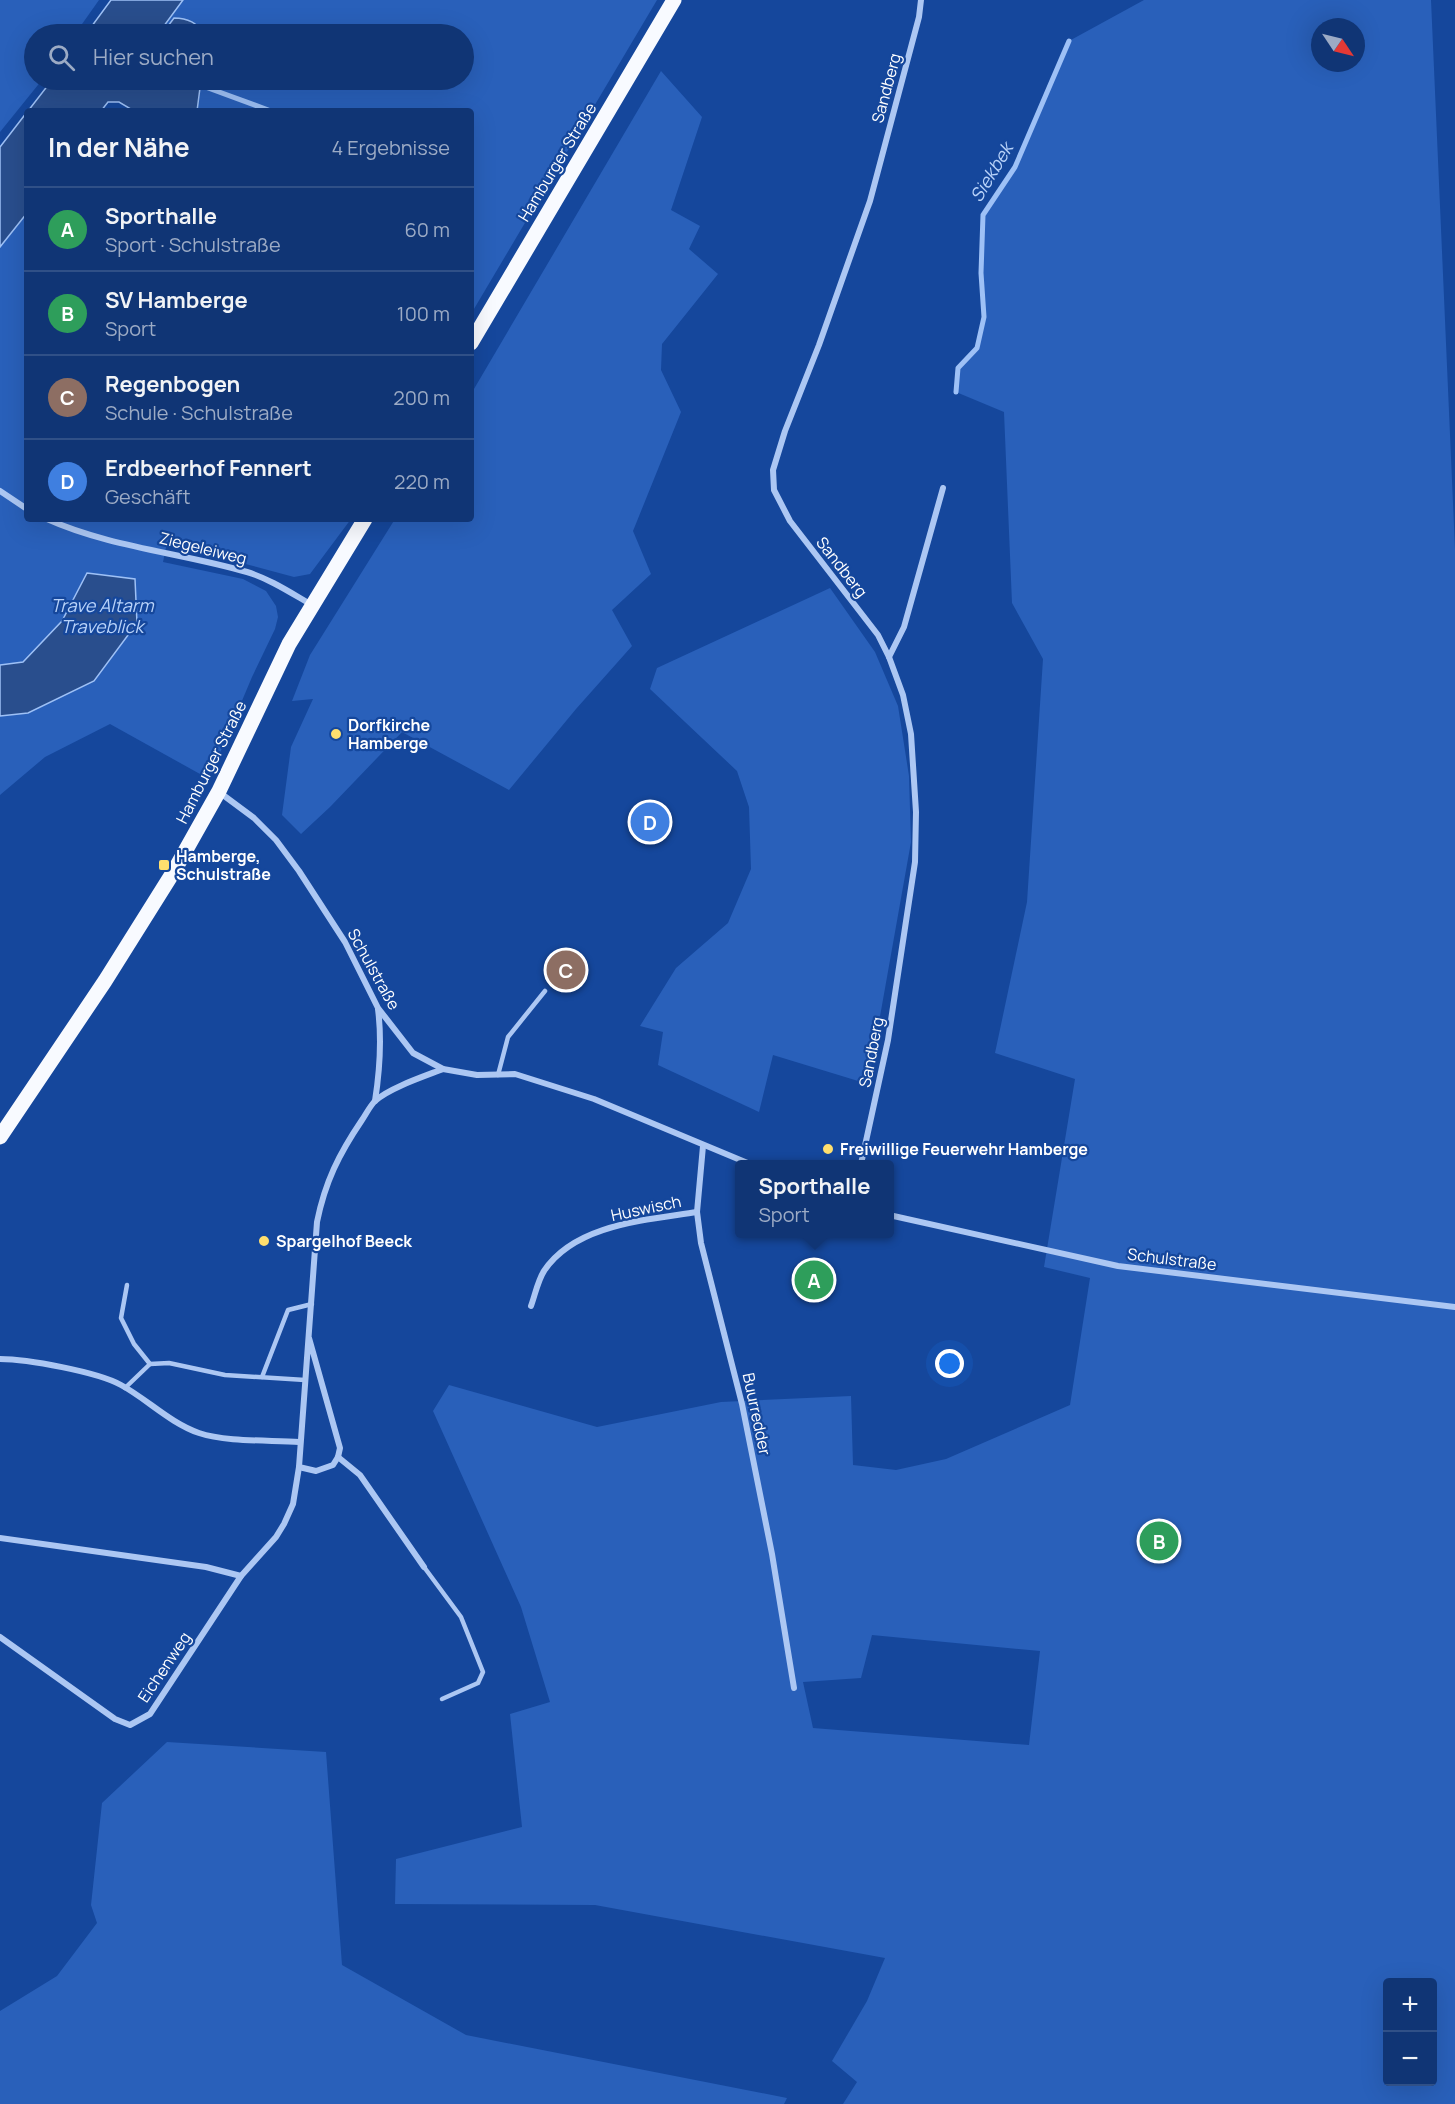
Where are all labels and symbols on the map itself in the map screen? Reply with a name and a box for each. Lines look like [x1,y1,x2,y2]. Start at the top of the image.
north arrow [1311,18,1365,72]
street label: Sandberg [866,51,906,125]
street label: Hamburger Straße [513,98,601,226]
water label: Siekbek [964,135,1020,206]
street label: Ziegeleiweg [157,527,249,569]
street label: Sandberg [811,532,873,602]
water label: Trave Altarm Traveblick [50,593,155,638]
street label: Hamburger Straße [171,697,251,827]
place label: Dorfkirche Hamberge [348,714,431,754]
marker: Dorfkirche Hamberge [329,727,343,741]
pin: D [630,800,670,844]
place label: Hamberge, Schulstraße [176,845,271,885]
marker: Hamberge, Schulstraße [157,858,171,872]
street label: Schulstraße [343,925,405,1013]
pin: C [546,948,586,992]
street label: Sandberg [853,1015,889,1089]
place label: Freiwillige Feuerwehr Hamberge [840,1138,1088,1160]
marker: Freiwillige Feuerwehr Hamberge [821,1142,835,1156]
street label: Huswisch [609,1190,683,1226]
place label: Spargelhof Beeck [276,1230,412,1252]
marker: Spargelhof Beeck [257,1234,271,1248]
street label: Schulstraße [1126,1243,1218,1275]
pin: A [794,1258,834,1302]
your location [935,1349,964,1378]
street label: Buurredder [738,1371,777,1457]
pin: B [1140,1518,1178,1564]
street label: Eichenweg [132,1627,196,1707]

